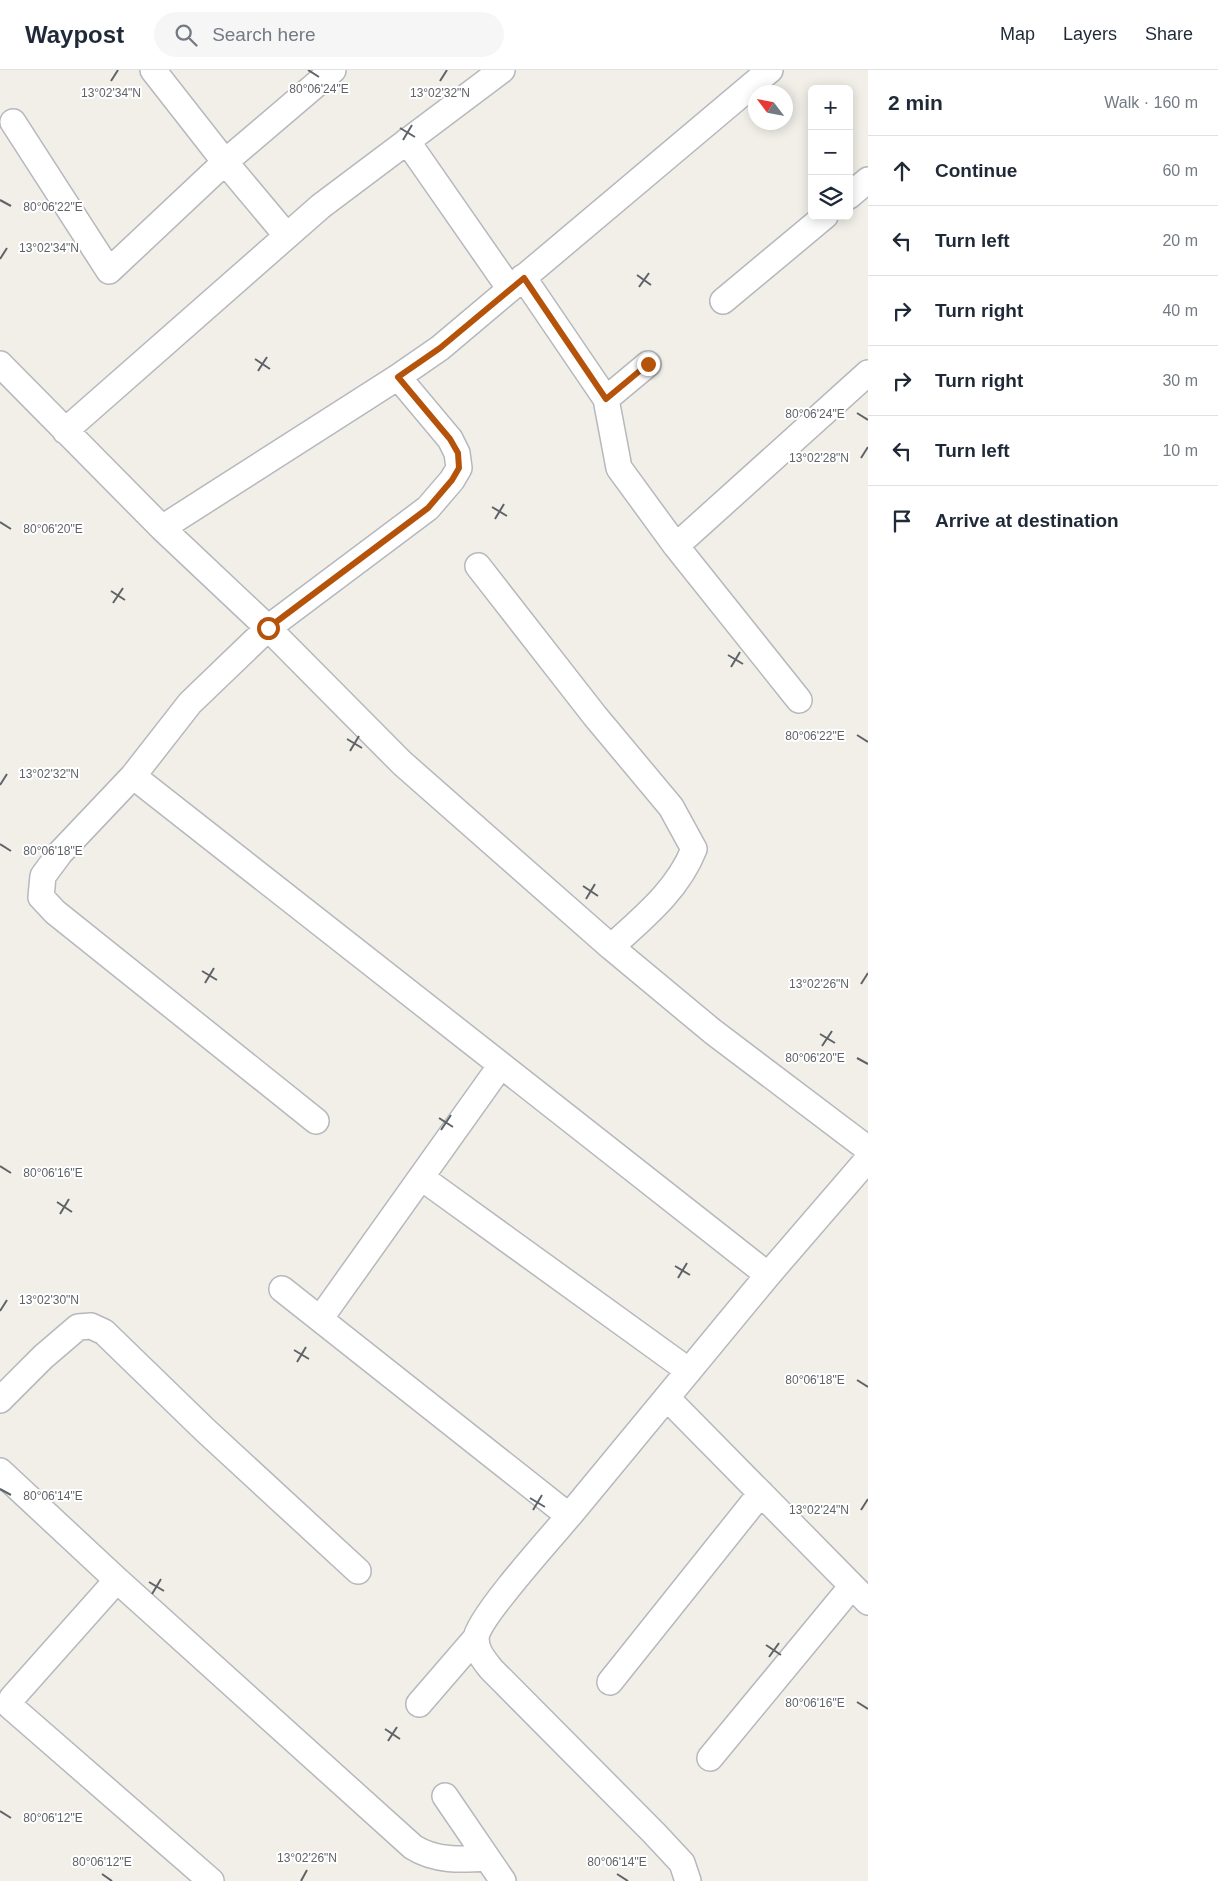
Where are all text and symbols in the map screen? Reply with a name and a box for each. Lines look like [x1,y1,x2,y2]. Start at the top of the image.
search box [154,12,504,57]
text: Waypost [25,21,124,48]
icon: search [172,21,200,49]
text: Search here [212,24,316,45]
text: Map [1000,24,1035,44]
text: Layers [1063,24,1117,44]
text: Share [1145,24,1193,44]
text: 80°06'24"E [289,82,349,96]
north arrow [748,85,793,130]
map controls [808,85,853,220]
button: + [808,85,853,130]
text: 13°02'34"N [81,86,141,100]
text: 13°02'32"N [410,86,470,100]
text: 2 min [888,91,943,114]
text: Walk · 160 m [1104,94,1198,111]
button: − [808,130,853,175]
icon: ahead [888,157,916,185]
text: Continue [935,160,1017,181]
text: 60 m [1162,162,1198,179]
button: layers [808,175,853,220]
text: 80°06'22"E [23,200,83,214]
icon: left [888,227,916,255]
text: Turn left [935,230,1010,251]
text: 20 m [1162,232,1198,249]
text: 13°02'34"N [19,241,79,255]
icon: right [888,297,916,325]
text: Turn right [935,300,1023,321]
text: 40 m [1162,302,1198,319]
route end [637,353,660,376]
icon: right [888,367,916,395]
text: Turn right [935,370,1023,391]
text: 30 m [1162,372,1198,389]
text: 80°06'24"E [785,407,845,421]
icon: left [888,437,916,465]
text: Turn left [935,440,1010,461]
text: 10 m [1162,442,1198,459]
text: 13°02'28"N [789,451,849,465]
icon: arrive [888,507,916,535]
text: Arrive at destination [935,510,1119,531]
text: 80°06'20"E [23,522,83,536]
route start [257,617,280,640]
text: 80°06'22"E [785,729,845,743]
text: 13°02'32"N [19,767,79,781]
text: 80°06'18"E [23,844,83,858]
text: 13°02'26"N [789,977,849,991]
text: 80°06'20"E [785,1051,845,1065]
text: 80°06'16"E [23,1166,83,1180]
text: 13°02'30"N [19,1293,79,1307]
text: 80°06'18"E [785,1373,845,1387]
text: 80°06'14"E [23,1489,83,1503]
text: 13°02'24"N [789,1503,849,1517]
text: 80°06'16"E [785,1696,845,1710]
text: 80°06'12"E [23,1811,83,1825]
text: 13°02'26"N [277,1851,337,1865]
text: 80°06'12"E [72,1855,132,1869]
text: 80°06'14"E [587,1855,647,1869]

